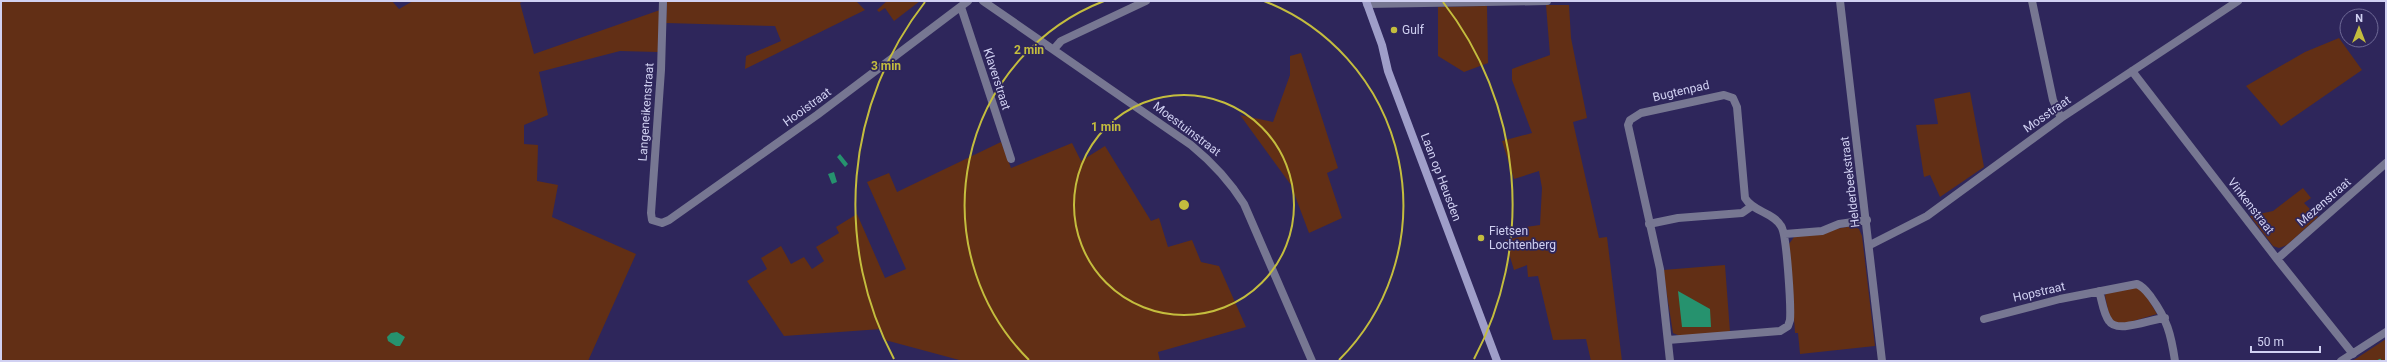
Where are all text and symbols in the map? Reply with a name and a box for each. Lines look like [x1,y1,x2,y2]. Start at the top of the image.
north arrow [2339,8,2379,48]
text: N [2355,12,2363,25]
place label: Gulf [1402,23,1425,37]
marker: Gulf [1389,25,1399,35]
text: 2 min [1014,43,1044,57]
street label: Klaverstraat [980,46,1014,112]
text: 3 min [871,59,901,73]
street label: Langeneikenstraat [636,62,656,162]
street label: Bugtenpad [1651,78,1711,104]
street label: Hooistraat [780,85,834,129]
street label: Mosstraat [2021,93,2073,135]
street label: Moestuinstraat [1150,99,1224,159]
text: 1 min [1091,120,1121,134]
street label: Laan op Heusden [1418,131,1464,223]
street label: Helderbeekstraat [1837,136,1863,228]
street label: Vinkenstraat [2225,175,2277,237]
street label: Mezenstraat [2294,175,2354,229]
centre of rings [1177,198,1191,212]
place label: Fietsen Lochtenberg [1489,224,1556,252]
marker: Fietsen Lochtenberg [1476,233,1486,243]
street label: Hopstraat [2012,279,2067,305]
scale bar [2251,328,2320,354]
text: 50 m [2257,335,2284,349]

